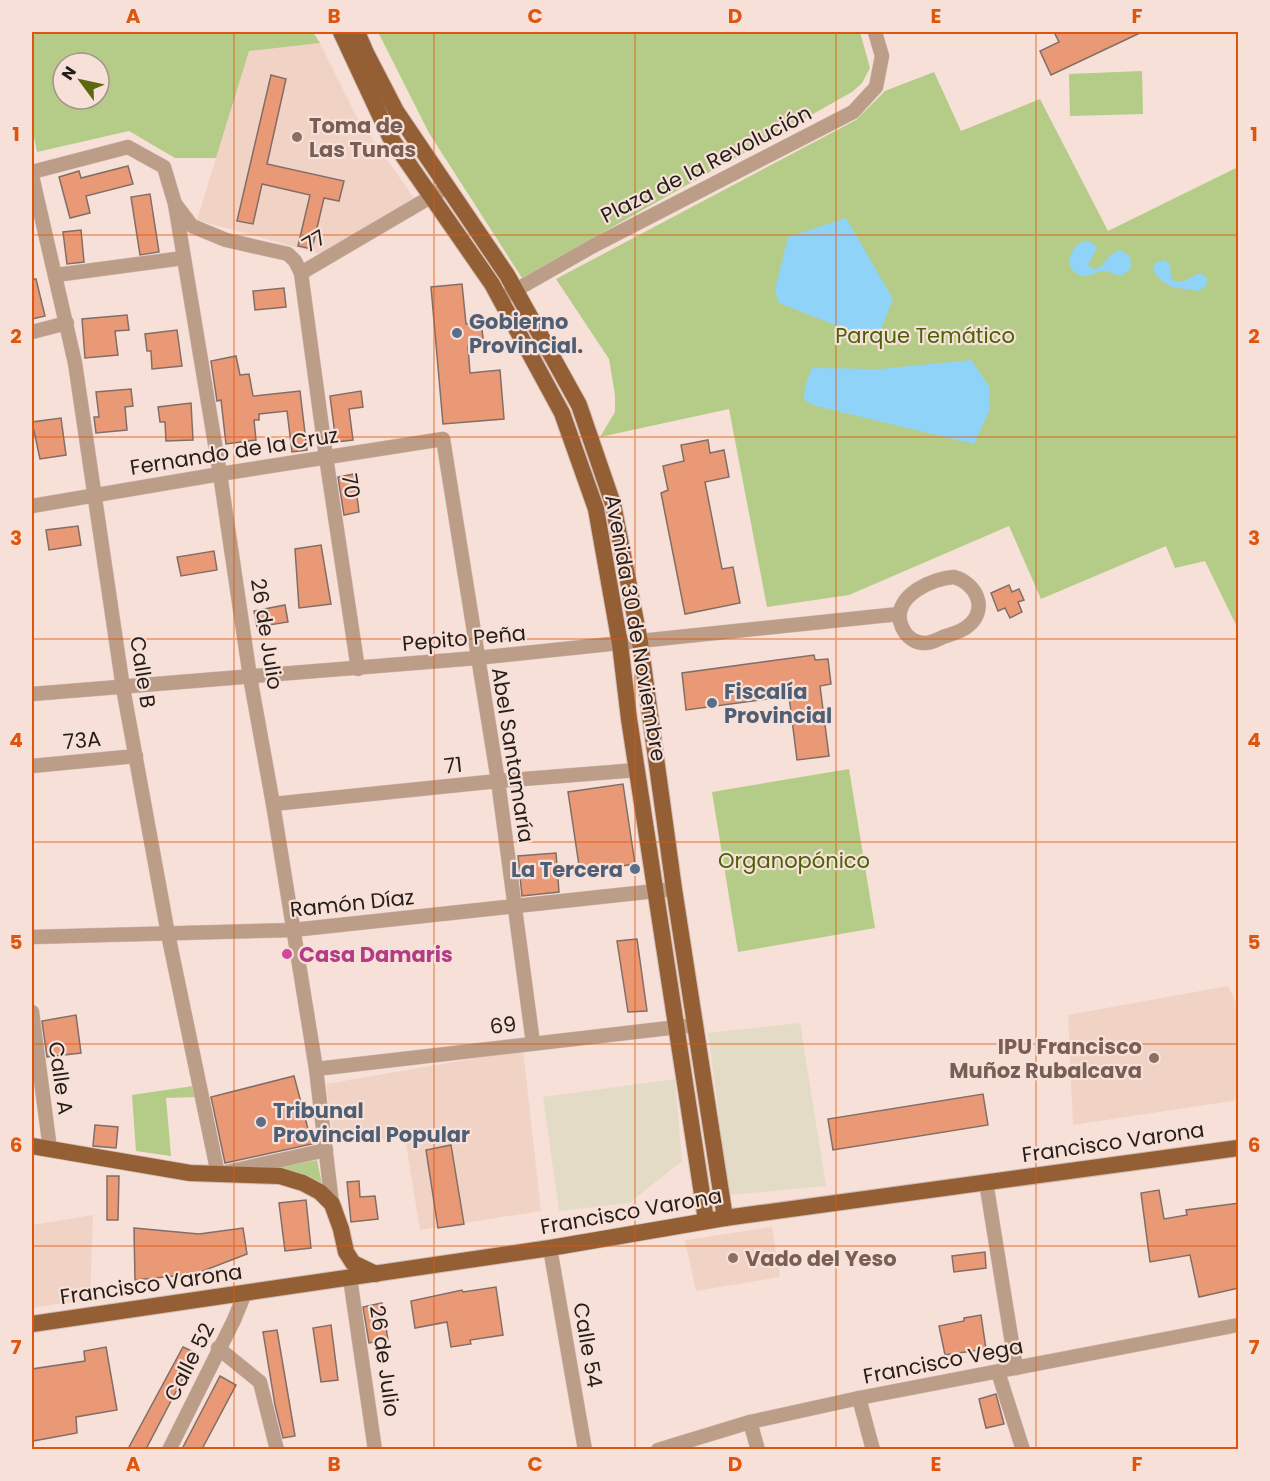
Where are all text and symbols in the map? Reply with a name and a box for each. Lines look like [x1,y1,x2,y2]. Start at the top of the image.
text: A [126,2,141,30]
text: B [327,2,341,30]
text: C [527,2,543,30]
text: D [728,2,742,30]
text: E [931,2,941,30]
text: F [1132,2,1143,30]
north arrow [51,51,111,111]
text: N [56,62,82,84]
street label: Plaza de la Revolución [596,98,816,230]
place label: Toma de Las Tunas [309,111,416,164]
text: 1 [12,120,20,148]
text: 1 [1250,120,1258,148]
marker: Toma de Las Tunas [290,130,304,144]
street label: 77 [297,223,331,259]
place label: Gobierno Provincial. [469,307,583,360]
park label: Parque Temático [835,321,1015,350]
text: 2 [10,322,22,350]
text: 2 [1248,322,1260,350]
marker: Gobierno Provincial. [450,326,464,340]
street label: Fernando de la Cruz [128,420,340,482]
street label: 70 [335,472,367,500]
street label: Avenida 30 de Noviembre [598,492,674,764]
text: 3 [10,524,22,552]
text: 3 [1248,524,1260,552]
street label: 26 de Julio [244,576,290,692]
street label: Pepito Peña [401,618,527,658]
street label: Calle B [123,634,163,710]
street label: Abel Santamaría [485,665,541,845]
place label: Fiscalía Provincial [724,677,832,730]
marker: Fiscalía Provincial [705,696,719,710]
street label: 73A [62,724,102,756]
text: 4 [9,726,23,754]
text: 4 [1247,726,1261,754]
street label: 71 [442,750,464,780]
park label: Organopónico [718,846,870,875]
place label: La Tercera [511,855,623,884]
marker: La Tercera [628,862,642,876]
street label: Ramón Díaz [288,882,416,924]
text: 5 [10,928,23,956]
text: 5 [1248,928,1261,956]
place label: Casa Damaris [299,940,453,969]
marker: Casa Damaris [280,947,294,961]
street label: 69 [488,1009,518,1041]
place label: IPU Francisco Muñoz Rubalcava [949,1032,1142,1085]
street label: Calle A [42,1040,80,1116]
marker: IPU Francisco Muñoz Rubalcava [1147,1051,1161,1065]
place label: Tribunal Provincial Popular [273,1096,470,1149]
marker: Tribunal Provincial Popular [254,1115,268,1129]
street label: Francisco Varona [1020,1115,1206,1169]
text: 6 [10,1131,22,1159]
text: 6 [1248,1131,1260,1159]
street label: Francisco Varona [538,1181,724,1241]
place label: Vado del Yeso [745,1244,897,1273]
marker: Vado del Yeso [726,1251,740,1265]
street label: Francisco Varona [58,1257,244,1311]
street label: Calle 54 [566,1300,610,1390]
street label: 26 de Julio [363,1303,407,1419]
street label: Calle 52 [157,1318,221,1406]
street label: Francisco Vega [861,1331,1025,1391]
text: 7 [11,1333,22,1361]
text: 7 [1249,1333,1260,1361]
text: A [126,1450,141,1478]
text: B [327,1450,341,1478]
text: C [527,1450,543,1478]
text: D [728,1450,742,1478]
text: E [931,1450,941,1478]
text: F [1132,1450,1143,1478]

